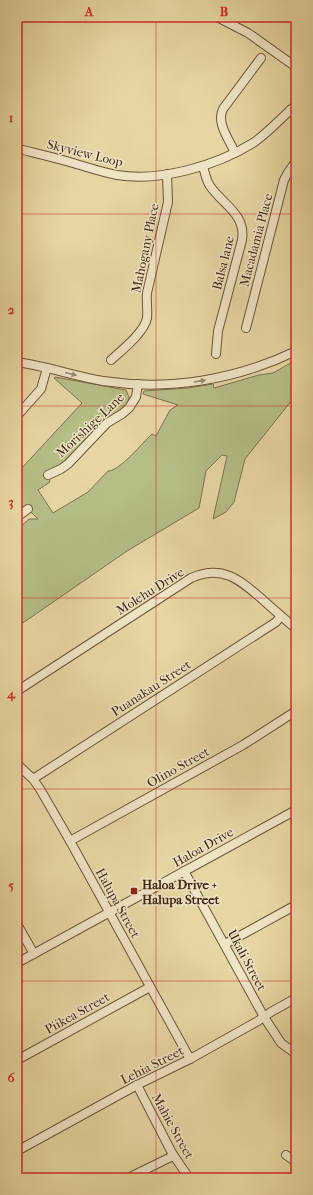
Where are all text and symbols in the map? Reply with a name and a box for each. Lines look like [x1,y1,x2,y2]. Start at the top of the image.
text: A [84,4,94,19]
text: B [220,4,229,19]
text: 1 [9,110,14,125]
street label: Skyview Loop [46,136,124,170]
street label: Macadamia Place [236,191,276,288]
street label: Mahogany Place [128,201,162,294]
street label: Balsa lane [209,234,237,292]
text: 2 [8,302,15,317]
one-way arrow [65,371,78,377]
one-way arrow [194,378,206,384]
street label: Morishige Lane [53,389,127,460]
text: 3 [8,494,14,510]
street label: Molehu Drive [113,564,187,618]
street label: Puanakau Street [108,657,194,719]
text: 4 [6,686,16,702]
street label: Olino Street [144,744,212,790]
street label: Haloa Drive [170,824,236,870]
street label: Halupa Street [93,866,143,941]
place label: Haloa Drive + Halupa Street [142,877,220,908]
text: 5 [8,878,14,893]
marker: Haloa Drive + Halupa Street [129,886,139,896]
street label: Ukali Street [225,927,270,994]
street label: Piikea Street [42,989,112,1037]
street label: Lehia Street [118,1043,186,1087]
text: 6 [7,1070,15,1085]
street label: Mahie Street [149,1091,197,1162]

